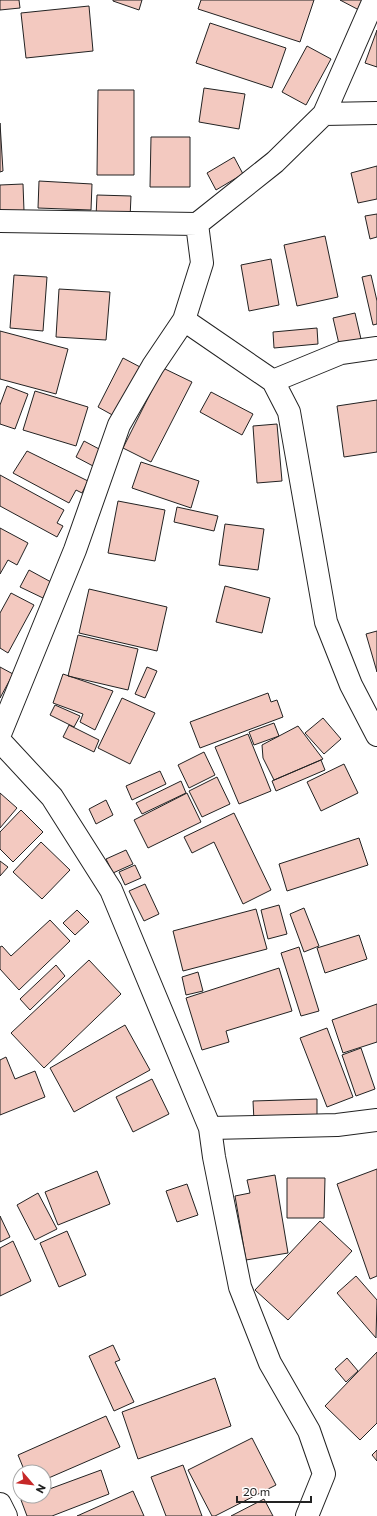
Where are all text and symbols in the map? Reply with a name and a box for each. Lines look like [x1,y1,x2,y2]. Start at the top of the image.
north arrow [12,1464,52,1504]
scale bar [237,1478,311,1504]
text: N [34,1482,49,1496]
text: 20 m [243,1484,270,1498]

